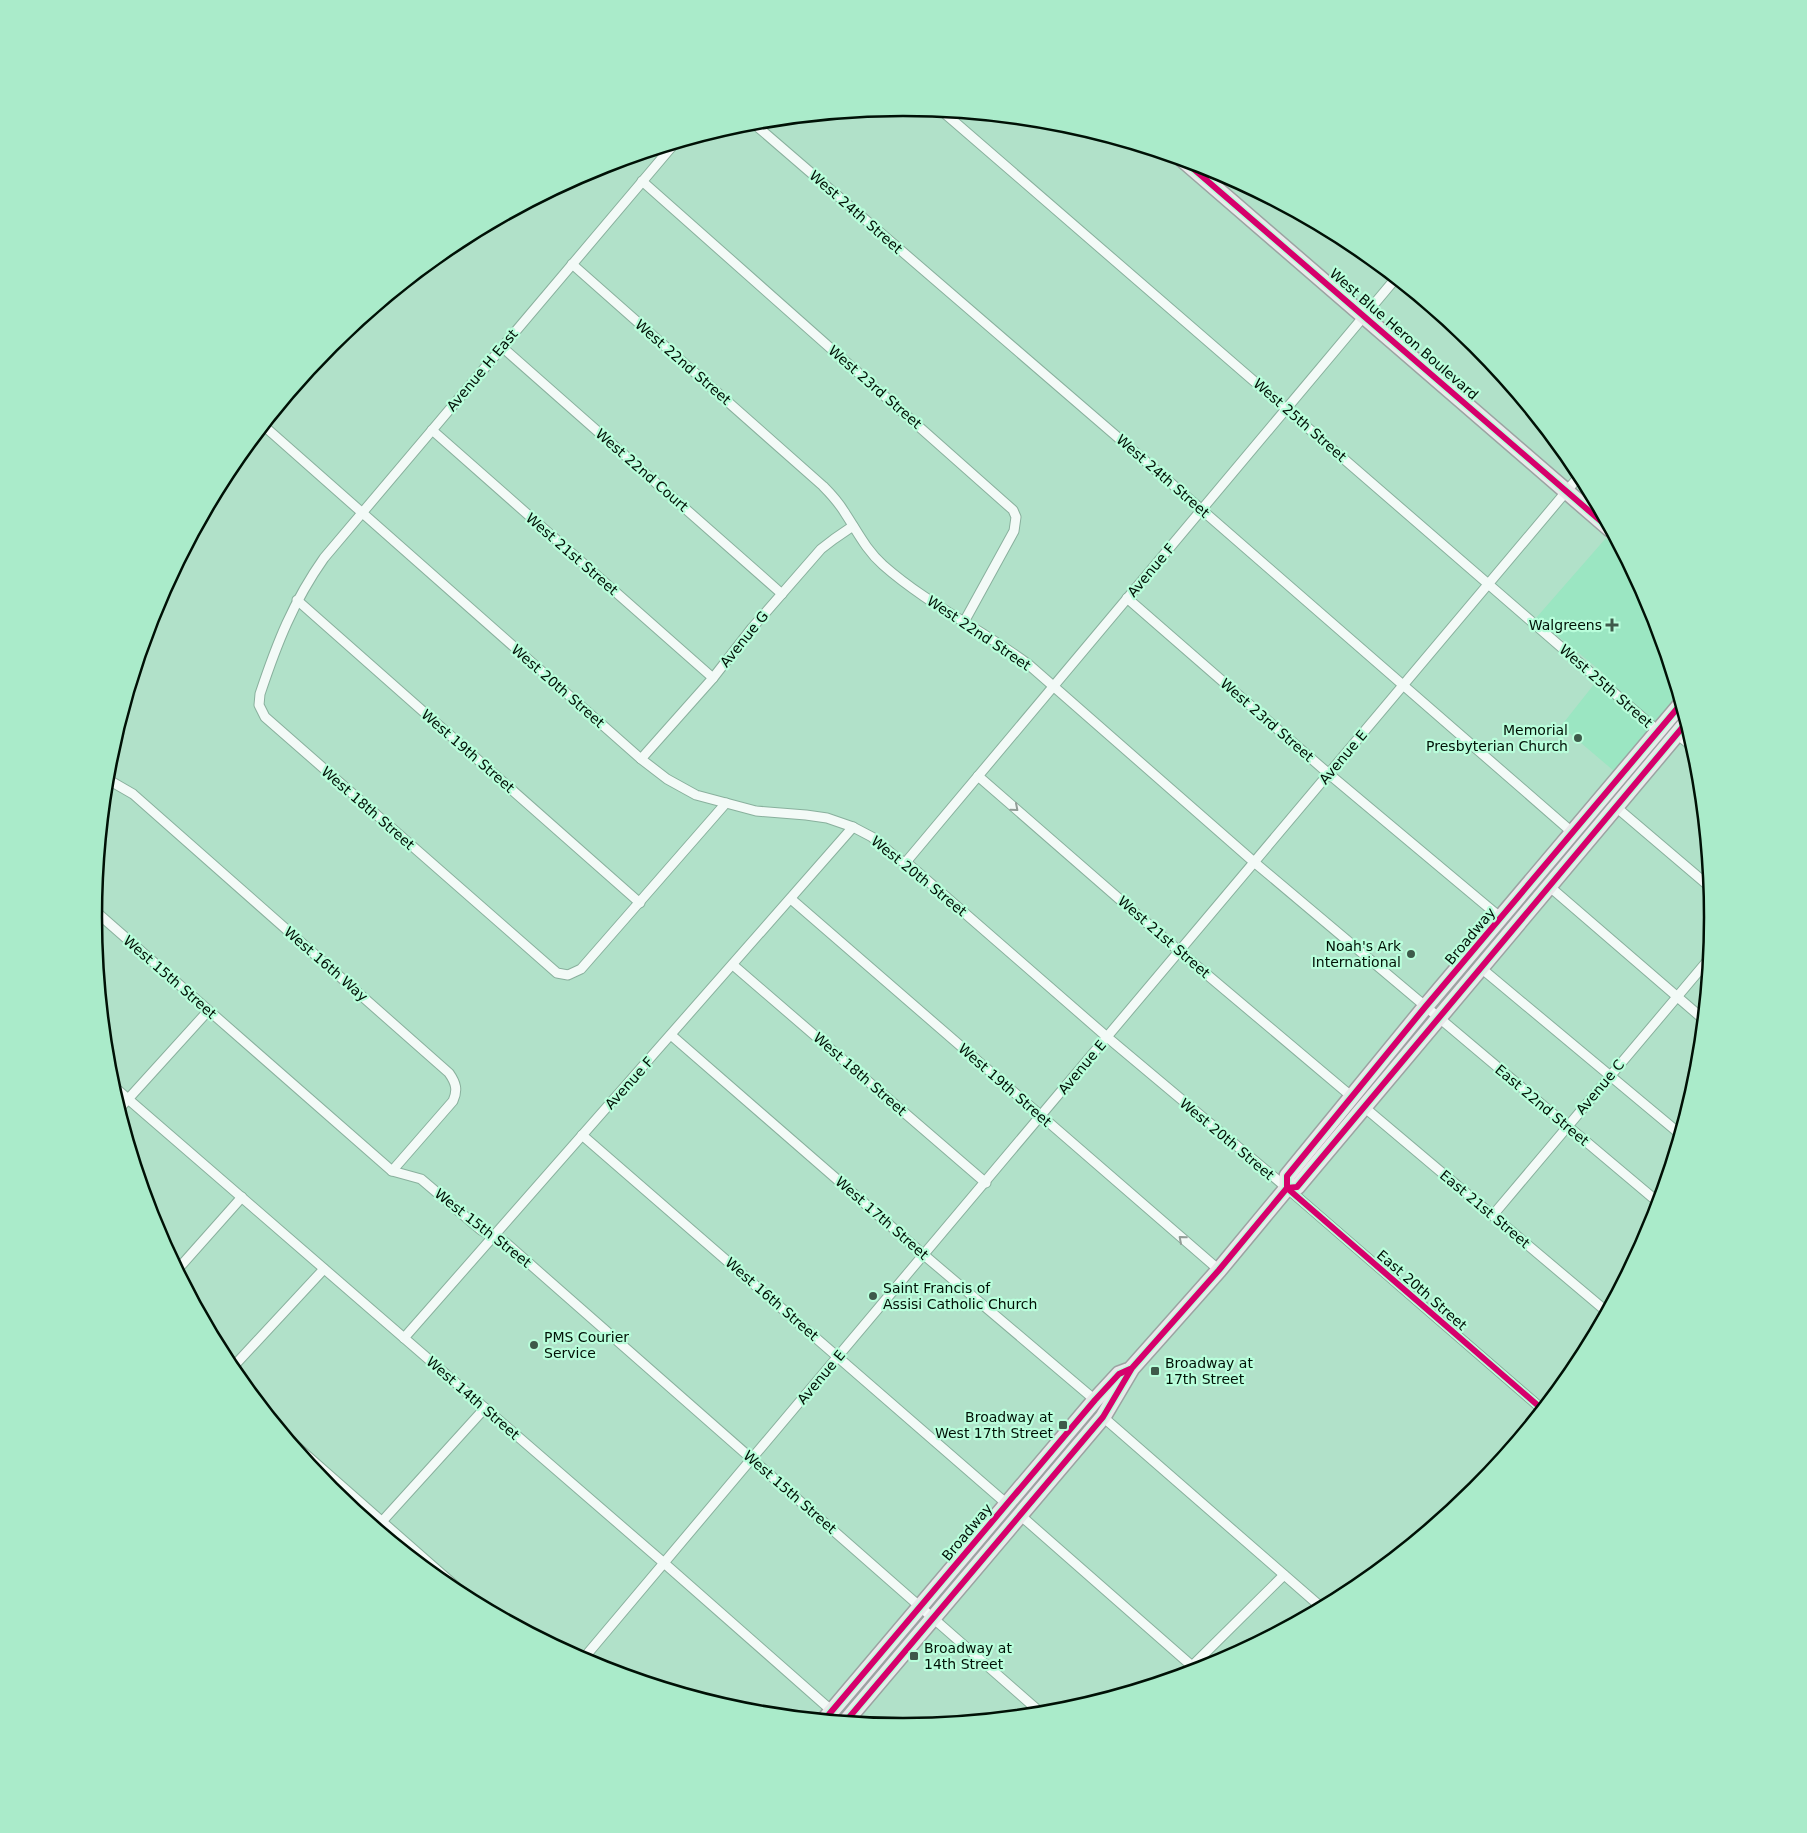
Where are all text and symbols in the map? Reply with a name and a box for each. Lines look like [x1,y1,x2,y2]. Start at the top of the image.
street label: West 24th Street [806,167,906,257]
street label: West Blue Heron Boulevard [1326,265,1482,403]
street label: West 22nd Street [632,316,734,408]
street label: Avenue H East [443,326,521,414]
street label: West 23rd Street [825,342,925,432]
street label: West 25th Street [1250,375,1350,465]
street label: West 22nd Court [592,425,692,515]
street label: West 24th Street [1113,431,1213,521]
street label: West 21st Street [523,510,622,599]
street label: Avenue F [1124,540,1178,600]
street label: West 22nd Street [924,592,1034,674]
street label: Avenue G [717,608,771,670]
place label: Walgreens [1529,617,1602,633]
marker: Walgreens [1606,619,1618,631]
street label: West 20th Street [508,641,608,731]
street label: West 25th Street [1556,641,1656,731]
street label: West 23rd Street [1217,675,1317,765]
street label: West 19th Street [418,706,518,796]
place label: Memorial Presbyterian Church [1426,722,1568,754]
street label: Avenue E [1316,727,1370,787]
marker: Memorial Presbyterian Church [1572,732,1584,744]
street label: West 18th Street [318,763,418,853]
one-way arrow [1009,802,1018,811]
street label: West 20th Street [868,833,970,920]
street label: West 21st Street [1115,893,1214,982]
street label: Broadway [1442,904,1498,968]
street label: West 16th Way [281,923,371,1005]
street label: West 15th Street [120,932,220,1022]
place label: Noah's Ark International [1312,938,1402,970]
marker: Noah's Ark International [1405,948,1417,960]
street label: West 18th Street [810,1029,910,1119]
street label: Avenue E [1055,1037,1109,1097]
street label: West 19th Street [955,1040,1055,1130]
street label: Avenue F [601,1054,657,1112]
street label: Avenue C [1573,1056,1628,1118]
street label: East 22nd Street [1492,1061,1592,1149]
street label: West 20th Street [1177,1095,1278,1183]
street label: East 21st Street [1437,1167,1534,1252]
street label: West 17th Street [832,1173,932,1263]
street label: West 15th Street [432,1185,535,1271]
one-way arrow [1179,1235,1188,1244]
street label: East 20th Street [1374,1247,1471,1334]
street label: West 16th Street [722,1254,822,1344]
place label: Saint Francis of Assisi Catholic Church [883,1280,1037,1312]
marker: Saint Francis of Assisi Catholic Church [867,1290,879,1302]
place label: PMS Courier Service [544,1329,629,1361]
marker: PMS Courier Service [528,1339,540,1351]
street label: Avenue E [794,1347,848,1407]
street label: West 14th Street [423,1353,523,1443]
place label: Broadway at 17th Street [1165,1355,1253,1387]
marker: Broadway at 17th Street [1149,1365,1161,1377]
place label: Broadway at West 17th Street [935,1409,1054,1441]
marker: Broadway at West 17th Street [1057,1419,1069,1431]
street label: West 15th Street [740,1447,840,1537]
street label: Broadway [939,1500,995,1564]
place label: Broadway at 14th Street [924,1640,1012,1672]
marker: Broadway at 14th Street [908,1650,920,1662]

